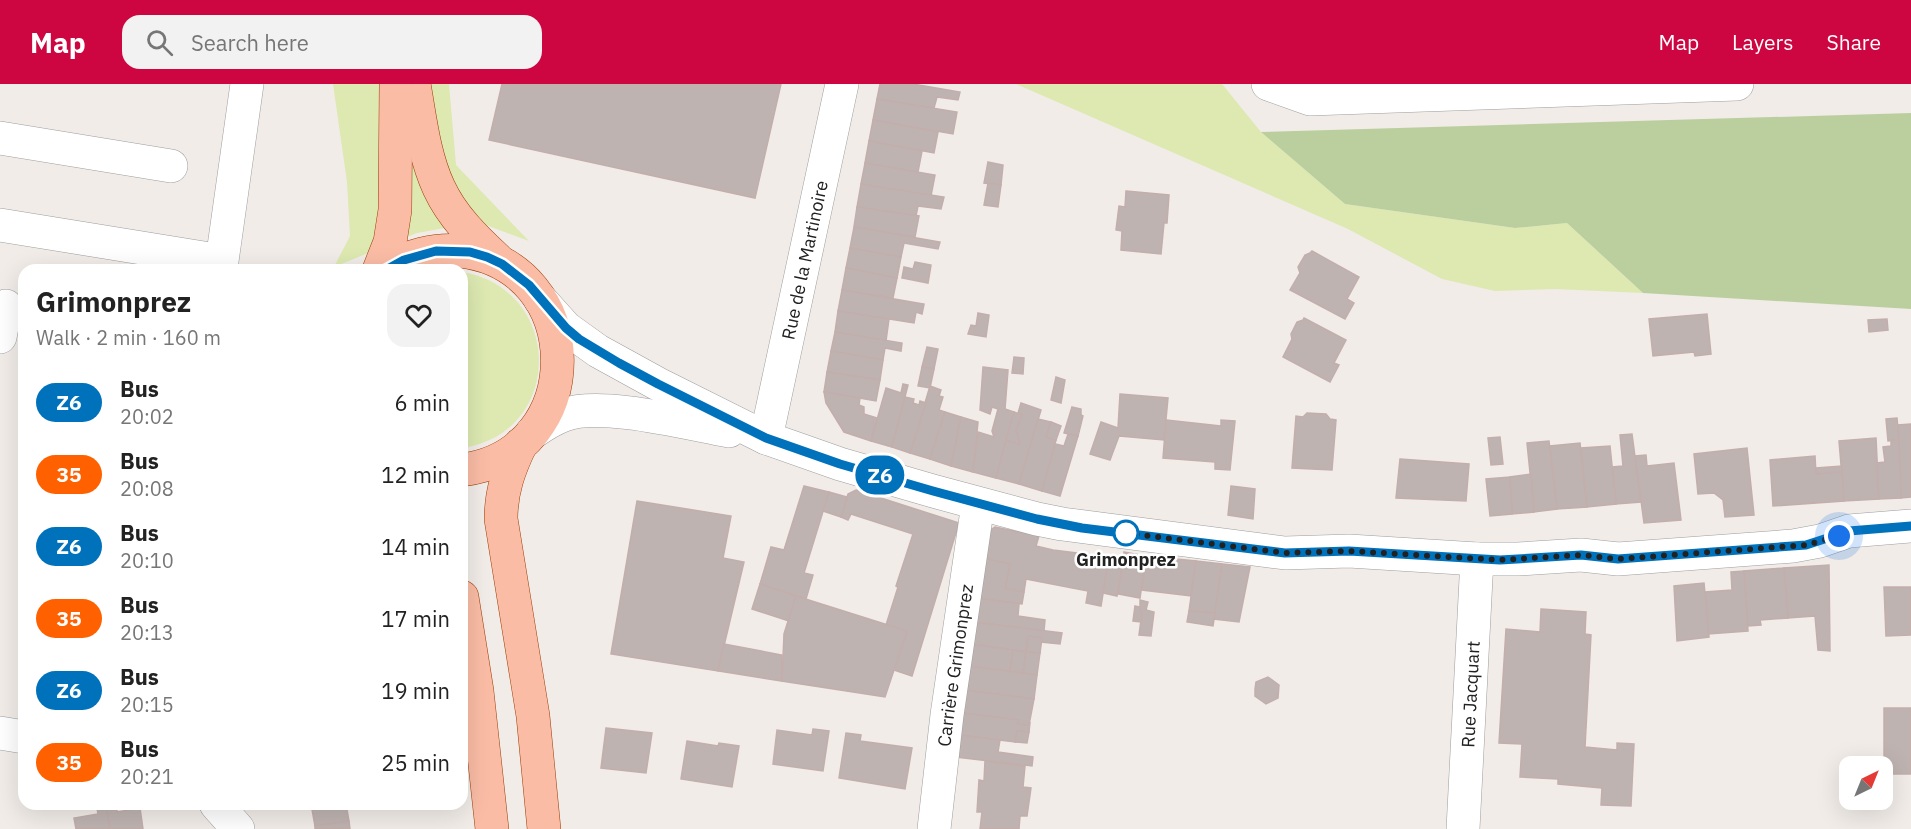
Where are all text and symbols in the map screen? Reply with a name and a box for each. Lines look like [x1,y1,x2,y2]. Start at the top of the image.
search box [122,15,542,69]
text: Map [30,24,86,61]
icon: search [143,26,176,59]
text: Search here [191,28,309,57]
text: Map [1659,28,1699,56]
text: Layers [1732,28,1794,56]
text: Share [1827,28,1881,56]
street label: Rue de la Martinoire [776,178,833,342]
text: Grimonprez [36,283,191,320]
button: heart [387,284,450,347]
text: Walk · 2 min · 160 m [36,324,221,351]
text: Bus [120,374,159,403]
text: Z6 [56,388,82,416]
text: 6 min [394,388,450,417]
text: 20:02 [120,403,174,430]
text: Bus [120,446,159,475]
line badge: Z6 [853,456,907,494]
text: 35 [56,460,82,488]
text: 12 min [381,460,450,489]
text: Z6 [867,461,893,489]
text: 20:08 [120,475,174,502]
text: Bus [120,518,159,547]
marker: Grimonprez [1113,520,1139,546]
your location [1824,521,1854,551]
text: Z6 [56,532,82,560]
text: 14 min [381,532,450,561]
text: 20:10 [120,547,174,574]
place label: Grimonprez [1076,548,1176,571]
street label: Carrière Grimonprez [932,583,978,748]
text: Bus [120,590,159,619]
text: 35 [56,604,82,632]
text: 17 min [381,604,450,633]
text: 20:13 [120,619,174,646]
street label: Rue Jacquart [1456,640,1484,748]
text: Bus [120,662,159,691]
text: Z6 [56,676,82,704]
text: 19 min [381,676,450,705]
text: 20:15 [120,691,174,718]
text: Bus [120,734,159,763]
text: 35 [56,748,82,776]
text: 25 min [381,748,450,777]
north arrow [1839,756,1893,810]
map controls [1839,756,1893,810]
text: 20:21 [120,763,174,790]

